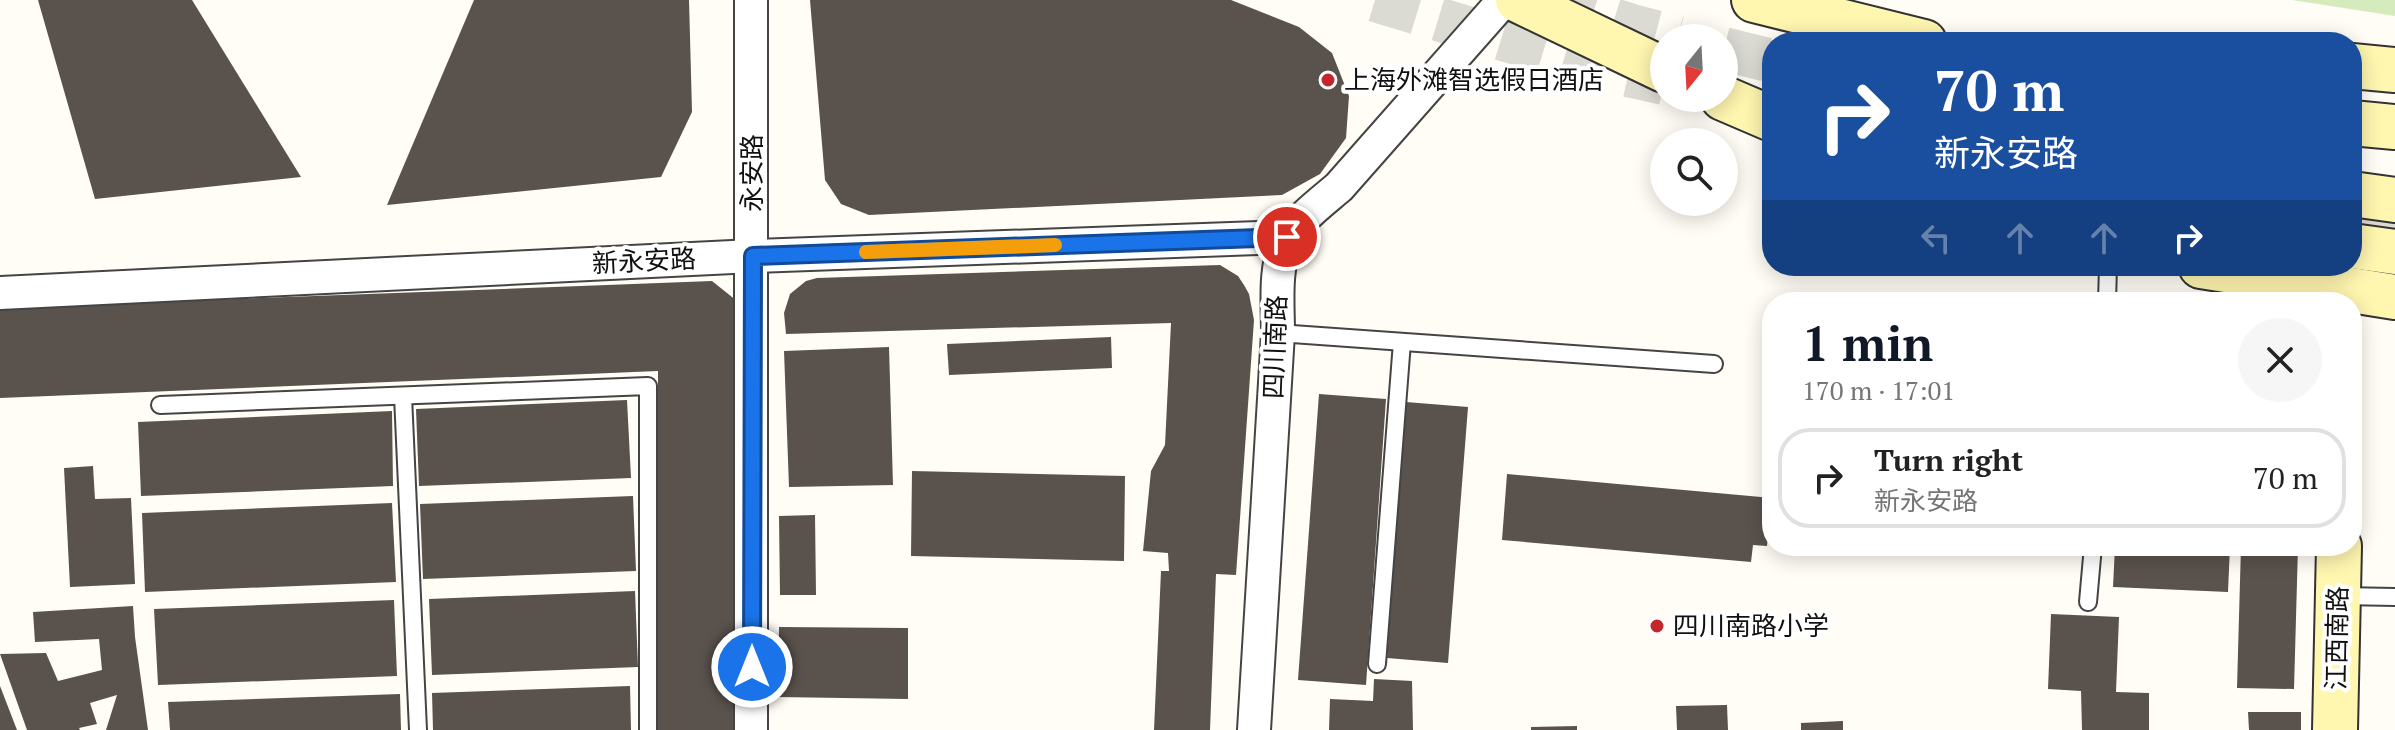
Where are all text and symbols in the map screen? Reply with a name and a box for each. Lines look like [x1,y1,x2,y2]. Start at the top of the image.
north arrow [1650,24,1738,112]
map controls [1650,24,1738,216]
text: 70 m [1934,53,2064,127]
place label: 上海外滩智选假日酒店 [1344,62,1604,96]
icon: right [1802,64,1906,168]
marker: 上海外滩智选假日酒店 [1319,71,1337,89]
button: search [1650,128,1738,216]
text: 新永安路 [1934,129,2078,176]
street label: 永安路 [734,134,768,212]
pin [1253,203,1321,271]
icon: arrive [1265,215,1309,259]
icon: left [1914,216,1958,260]
icon: ahead [1998,216,2042,260]
icon: ahead [2082,216,2126,260]
icon: right [2166,216,2210,260]
street label: 新永安路 [591,240,697,280]
street label: 四川南路 [1255,294,1293,400]
text: 1 min [1802,311,1933,375]
button: close [2238,318,2322,402]
text: 170 m · 17:01 [1802,373,1955,407]
text: Turn right [1874,440,2023,480]
icon: right [1806,456,1850,500]
text: 70 m [2253,458,2318,498]
text: 新永安路 [1874,483,1978,517]
street label: 江西南路 [2318,586,2354,690]
place label: 四川南路小学 [1673,608,1829,642]
marker: 四川南路小学 [1648,617,1666,635]
position arrow [710,625,794,709]

